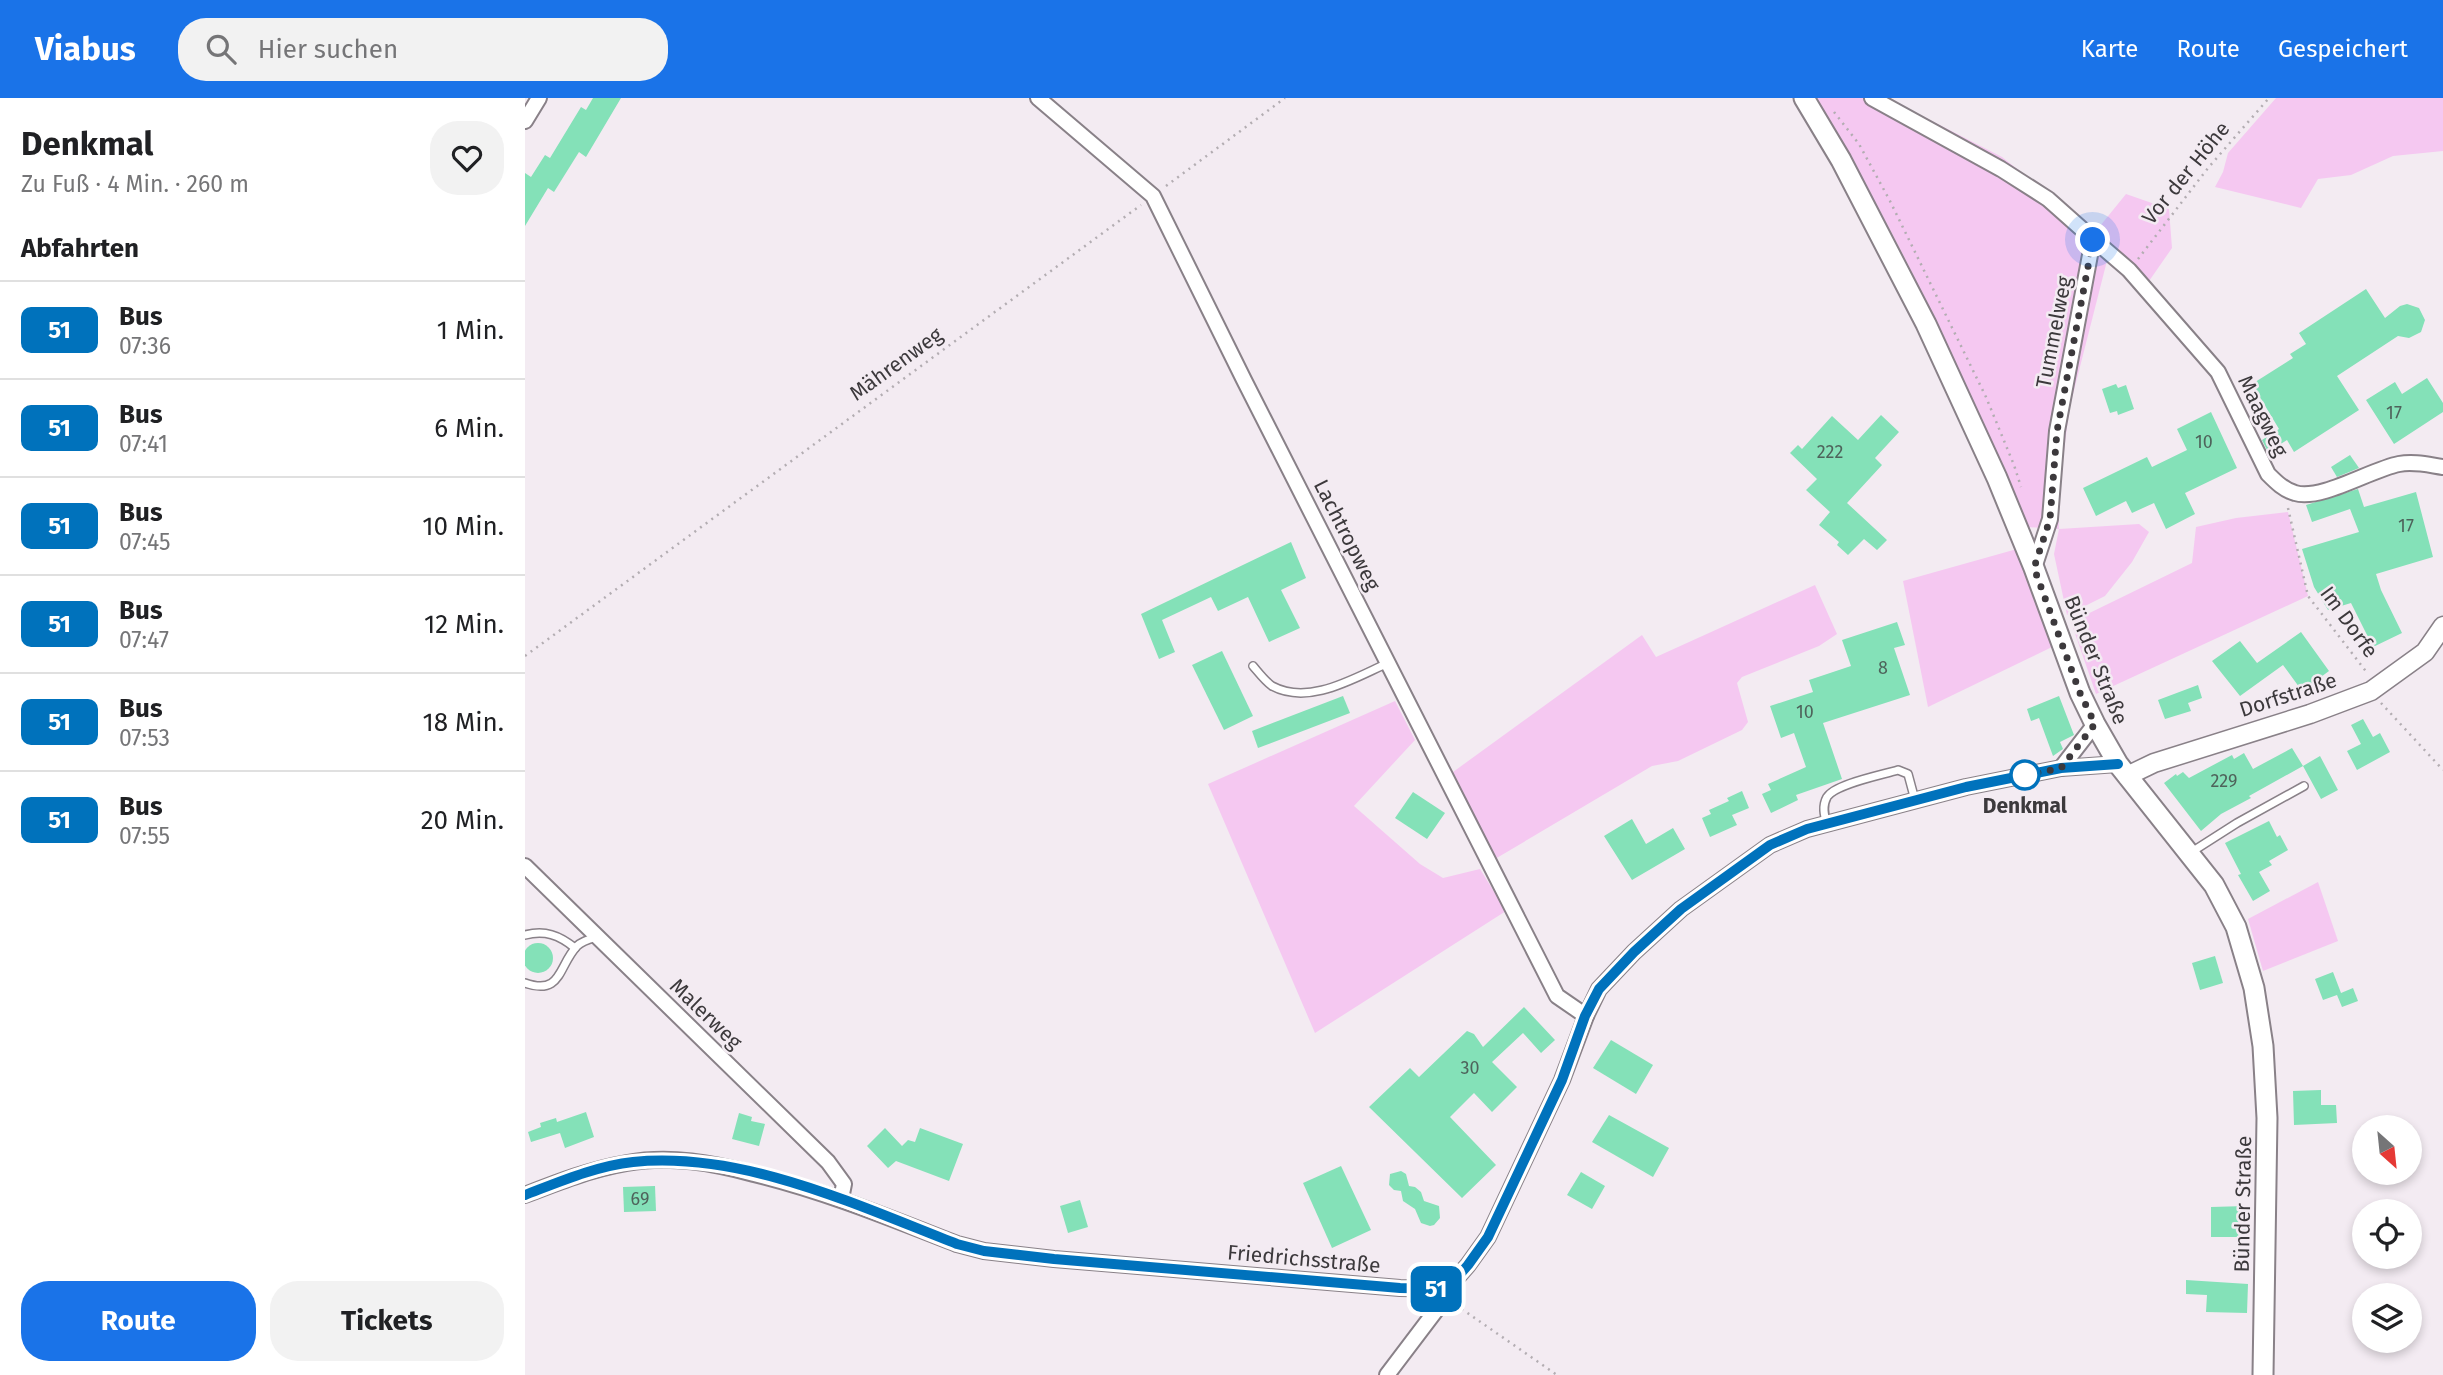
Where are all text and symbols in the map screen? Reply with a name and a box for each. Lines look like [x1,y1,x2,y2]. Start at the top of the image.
search box [178,18,668,81]
text: Viabus [35,29,136,69]
icon: search [202,30,240,68]
text: Hier suchen [258,34,398,65]
text: Karte [2081,35,2138,63]
text: Route [2176,35,2240,63]
text: Gespeichert [2278,35,2408,63]
street label: Vor der Höhe [2137,116,2235,230]
button: heart [430,121,504,195]
text: Denkmal [21,124,153,164]
text: Zu Fuß · 4 Min. · 260 m [21,170,249,198]
your location [2075,222,2110,257]
text: Abfahrten [21,233,139,264]
street label: Tummelweg [2030,274,2078,390]
text: Bus [119,301,162,332]
text: 1 Min. [437,315,504,346]
text: 51 [48,316,71,344]
street label: Mährenweg [844,321,948,406]
text: 07:36 [119,332,171,360]
street label: Maagweg [2232,371,2294,461]
text: Bus [119,399,162,430]
house number: 17 [2386,402,2402,424]
text: 6 Min. [434,413,504,444]
text: 51 [48,414,71,442]
text: 07:41 [119,430,168,458]
house number: 10 [2195,431,2213,453]
house number: 222 [1817,441,1843,463]
street label: Lachtropweg [1308,475,1386,595]
text: Bus [119,497,162,528]
text: 10 Min. [422,511,504,542]
text: 51 [48,512,71,540]
house number: 17 [2398,515,2414,537]
text: 07:45 [119,528,171,556]
street label: Im Dorfe [2314,581,2384,663]
street label: Bünder Straße [2058,592,2134,728]
text: Bus [119,595,162,626]
text: 12 Min. [424,609,504,640]
text: 51 [48,610,71,638]
text: 07:47 [119,626,169,654]
house number: 8 [1878,657,1888,679]
street label: Dorfstraße [2236,667,2340,723]
text: Bus [119,693,162,724]
house number: 10 [1796,701,1814,723]
text: 18 Min. [422,707,504,738]
text: 51 [48,708,71,736]
text: 07:53 [119,724,170,752]
marker: Denkmal [2010,760,2040,790]
house number: 229 [2210,770,2238,792]
text: Bus [119,791,162,822]
place label: Denkmal [1983,793,2068,819]
text: 20 Min. [421,805,504,836]
text: 51 [48,806,71,834]
text: 07:55 [119,822,170,850]
street label: Malerweg [664,973,748,1055]
house number: 30 [1460,1057,1480,1079]
north arrow [2352,1115,2422,1185]
map controls [2352,1115,2422,1353]
street label: Bünder Straße [2229,1135,2257,1273]
house number: 69 [631,1188,649,1210]
button: locate [2352,1199,2422,1269]
street label: Friedrichsstraße [1226,1239,1382,1279]
line badge: 51 [1405,1266,1467,1312]
text: 51 [1425,1275,1447,1303]
button: Route [21,1281,256,1361]
button: Tickets [270,1281,504,1361]
button: layers [2352,1283,2422,1353]

